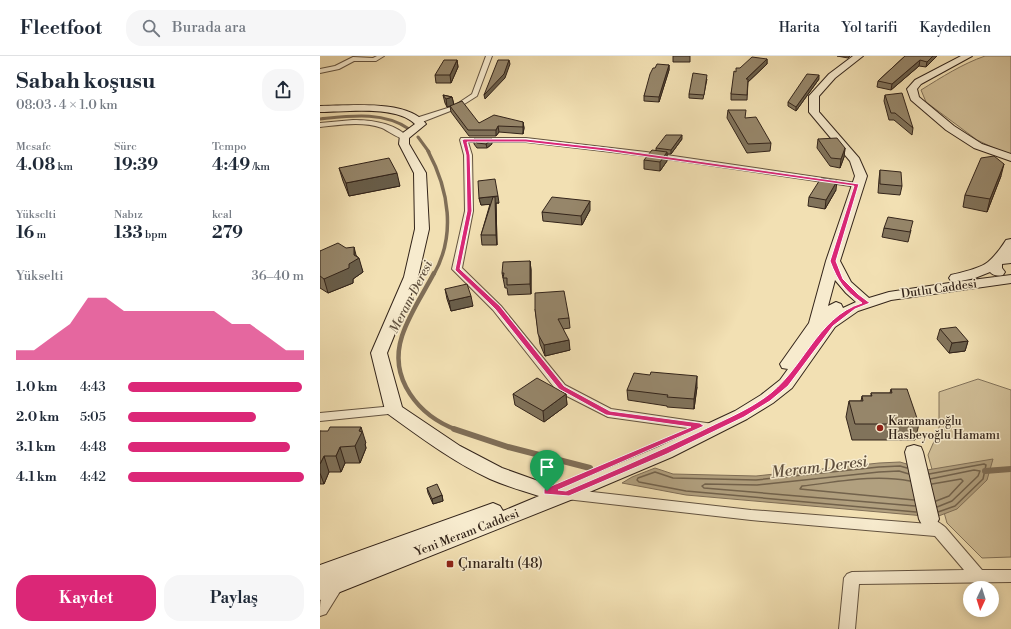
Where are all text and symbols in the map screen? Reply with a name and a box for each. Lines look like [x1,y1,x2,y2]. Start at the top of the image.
search box [126,10,406,46]
text: Fleetfoot [20,16,102,40]
icon: search [140,17,162,39]
text: Burada ara [172,18,246,37]
text: Harita [779,19,820,37]
text: Yol tarifi [842,19,898,37]
text: Kaydedilen [920,19,991,37]
text: Sabah koşusu [16,68,155,95]
button: share [262,69,304,111]
text: 08:03 · 4 × 1.0 km [16,97,118,113]
text: Mesafe [16,140,51,154]
text: Süre [114,140,137,154]
text: Tempo [212,140,246,154]
text: 4.08 [16,154,55,176]
text: 19:39 [114,154,158,176]
text: 4:49 [212,154,250,176]
text: km [55,160,73,174]
text: /km [250,160,270,174]
text: Yükselti [16,208,56,222]
text: Nabız [114,208,143,222]
text: kcal [212,208,232,222]
text: 16 [16,222,34,244]
text: 133 [114,222,143,244]
text: 279 [212,222,243,244]
text: m [34,228,46,242]
text: bpm [143,228,167,242]
water label: Meram Deresi [386,257,437,336]
text: Yükselti [16,268,63,284]
text: 36–40 m [252,268,304,284]
street label: Dutlu Caddesi [900,276,978,302]
text: 1.0 km [16,379,57,395]
text: 4:43 [80,379,106,395]
text: 2.0 km [16,409,59,425]
text: 5:05 [80,409,106,425]
place label: Karamanoğlu Hasbeyoğlu Hamamı [888,414,1000,443]
marker: Karamanoğlu Hasbeyoğlu Hamamı [875,423,885,433]
text: 3.1 km [16,439,56,455]
text: 4:48 [80,439,106,455]
pin [530,450,564,491]
water label: Meram Deresi [769,451,869,483]
icon: arrive [536,456,558,478]
text: 4.1 km [16,469,57,485]
text: 4:42 [80,469,106,485]
street label: Yeni Meram Caddesi [412,506,521,560]
place label: Çınaraltı (48) [458,555,543,573]
marker: Çınaraltı (48) [445,559,455,569]
button: Kaydet [16,575,156,621]
button: Paylaş [164,575,304,621]
north arrow [963,581,999,617]
map controls [963,581,999,617]

